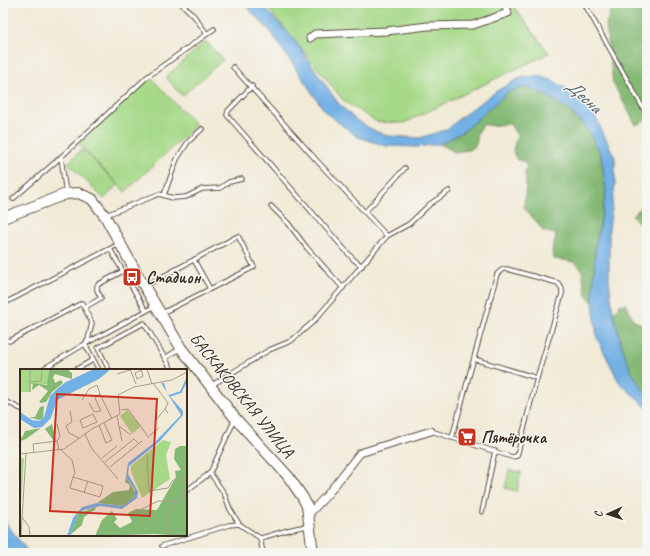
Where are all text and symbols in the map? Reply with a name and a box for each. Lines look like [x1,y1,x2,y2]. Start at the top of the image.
water label: Десна [561,74,607,119]
bus stop icon: Стадион [121,266,143,288]
place label: Стадион [146,267,202,288]
street label: БАСКАКОВСКАЯ УЛИЦА [185,328,299,462]
inset map [20,369,187,536]
supermarket icon: Пятёрочка [456,426,478,448]
place label: Пятёрочка [481,427,548,448]
north arrow [588,494,628,534]
text: С [591,510,605,518]

